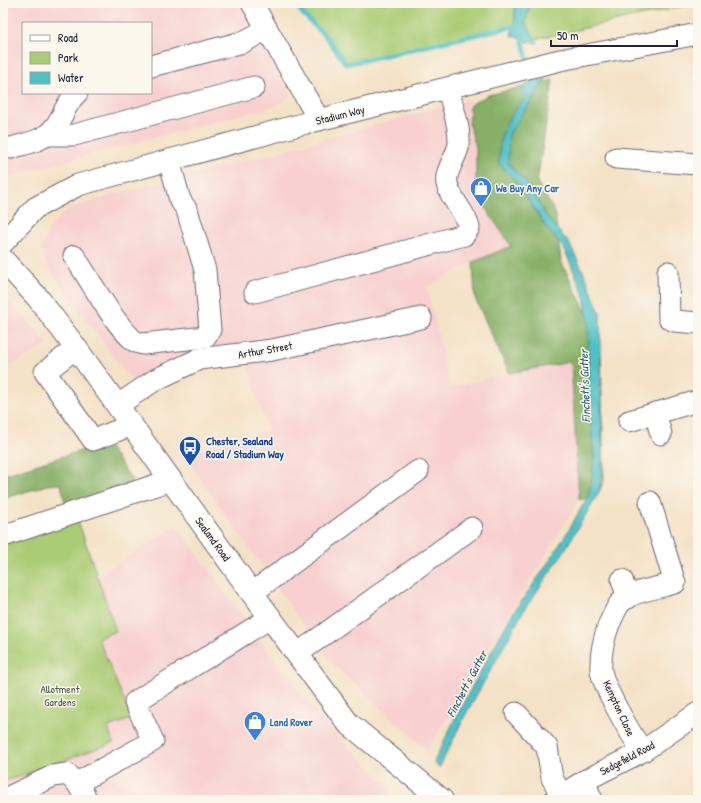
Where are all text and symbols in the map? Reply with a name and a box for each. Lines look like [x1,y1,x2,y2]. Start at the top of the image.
legend [22,22,152,94]
scale bar [551,22,677,48]
text: 50 m [557,27,578,44]
text: Road [58,29,78,46]
text: Park [58,49,78,66]
text: Water [58,69,84,86]
street label: Stadium Way [314,102,366,128]
shop icon: We Buy Any Car [468,175,494,208]
place label: We Buy Any Car [496,181,560,196]
street label: Arthur Street [237,338,293,362]
water label: Finchett's Gutter [575,348,594,423]
bus stop icon: Chester, Sealand Road / Stadium Way [177,434,203,467]
place label: Chester, Sealand Road / Stadium Way [206,434,284,462]
street label: Sealand Road [192,514,234,564]
water label: Finchett's Gutter [442,646,492,720]
street label: Kempton Close [600,678,638,739]
park label: Allotment Gardens [41,682,80,709]
shop icon: Land Rover [242,709,268,742]
place label: Land Rover [270,715,313,729]
street label: Sedgefield Road [597,738,657,778]

